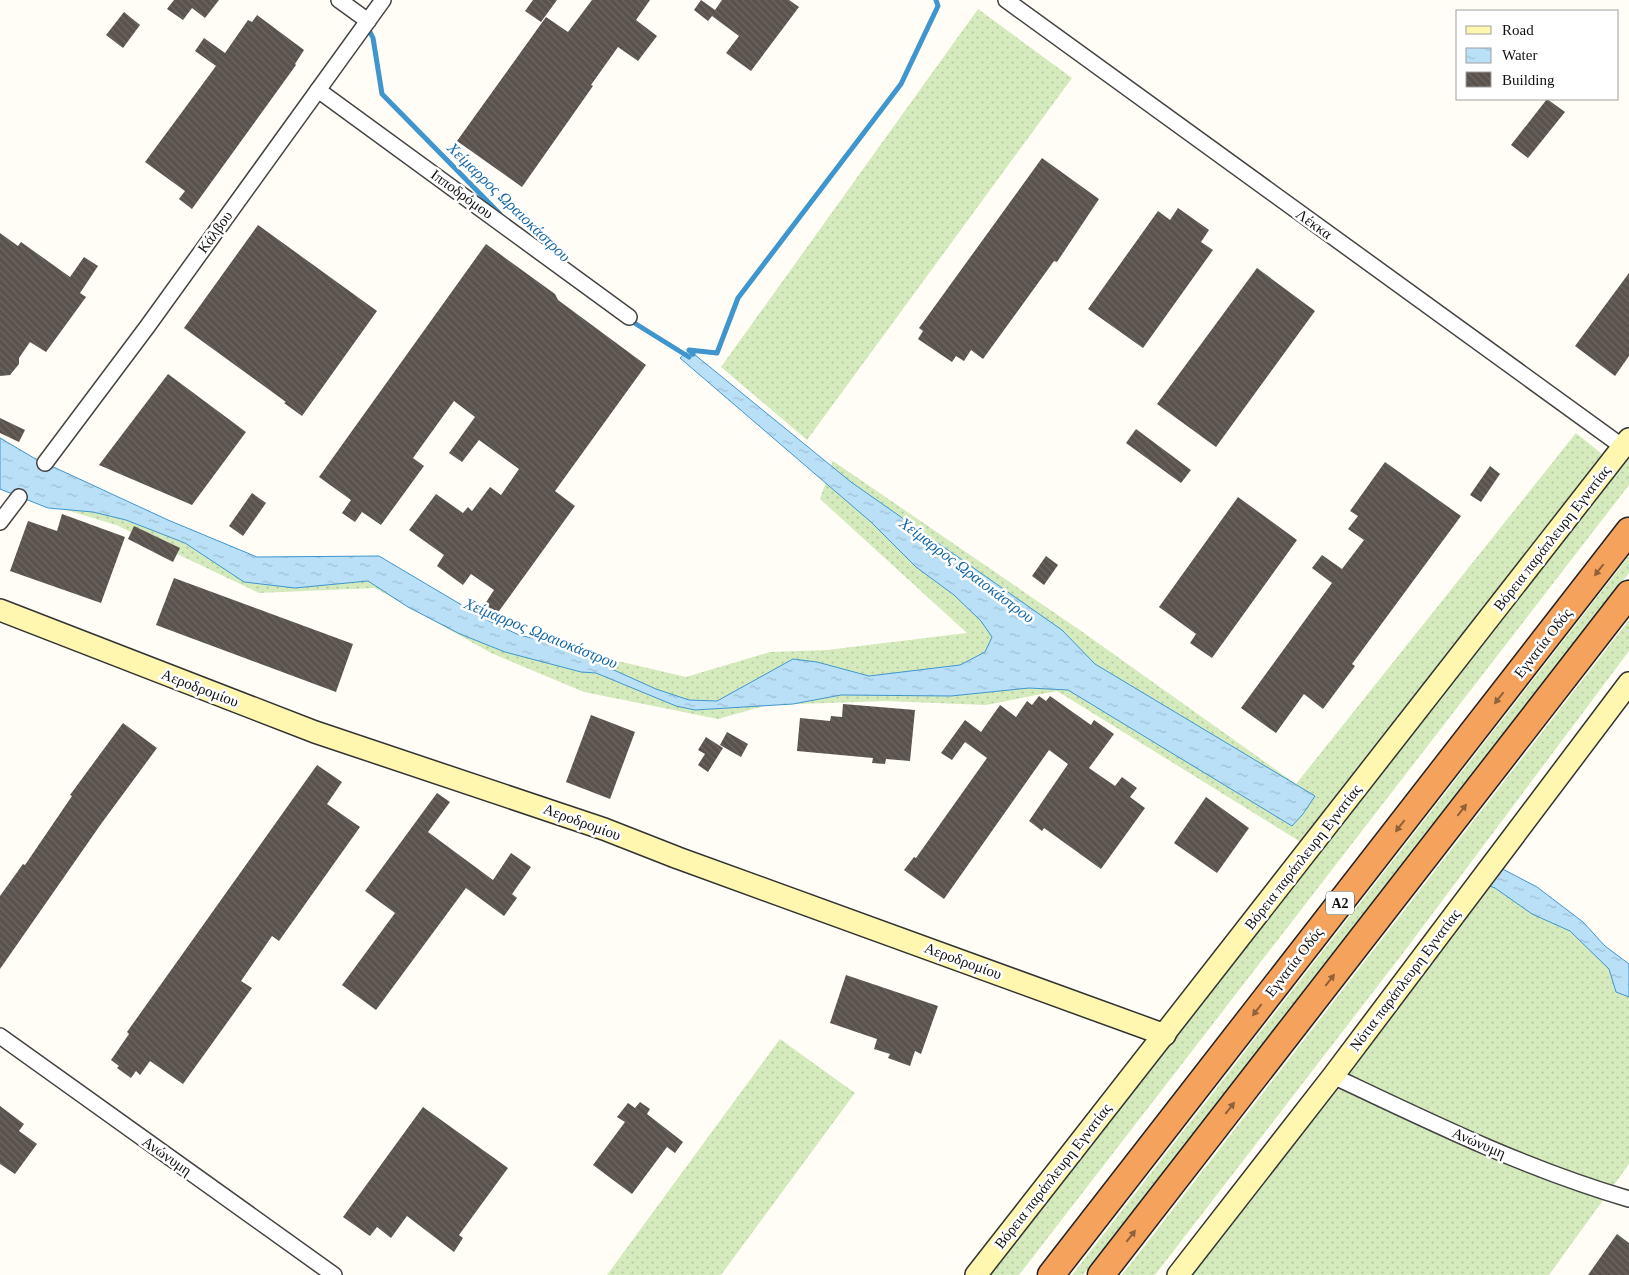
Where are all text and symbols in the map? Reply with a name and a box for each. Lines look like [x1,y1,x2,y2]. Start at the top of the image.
legend [1456,10,1619,100]
text: Road [1502,22,1534,38]
text: Water [1502,47,1537,63]
text: Building [1502,72,1555,88]
water label: Χείμαρρος Ωραιοκάστρου [443,138,574,266]
street label: Ιπποδρόμου [428,166,496,222]
street label: Λέκκα [1293,206,1335,242]
street label: Κάλβου [194,208,236,256]
street label: Βόρεια παράπλευρη Εγνατίας [1490,462,1614,614]
water label: Χείμαρρος Ωραιοκάστρου [895,513,1037,627]
one-way arrow [1594,563,1604,577]
water label: Χείμαρρος Ωραιοκάστρου [461,594,620,672]
street label: Εγνατία Οδός [1511,605,1575,681]
street label: Αεροδρομίου [159,666,241,710]
one-way arrow [1494,691,1505,704]
street label: Βόρεια παράπλευρη Εγνατίας [1241,781,1365,933]
street label: Αεροδρομίου [541,801,623,843]
one-way arrow [1456,804,1467,817]
one-way arrow [1394,820,1405,833]
road number: Α2 [1326,891,1354,914]
street label: Νότια παράπλευρη Εγνατίας [1347,906,1463,1054]
street label: Εγνατία Οδός [1262,924,1326,1000]
street label: Αεροδρομίου [922,940,1004,982]
one-way arrow [1324,974,1335,987]
one-way arrow [1252,1003,1263,1016]
street label: Βόρεια παράπλευρη Εγνατίας [991,1100,1115,1252]
one-way arrow [1225,1102,1236,1115]
street label: Ανώνυμη [1450,1125,1508,1161]
street label: Ανώνυμη [139,1133,195,1179]
one-way arrow [1125,1230,1136,1243]

